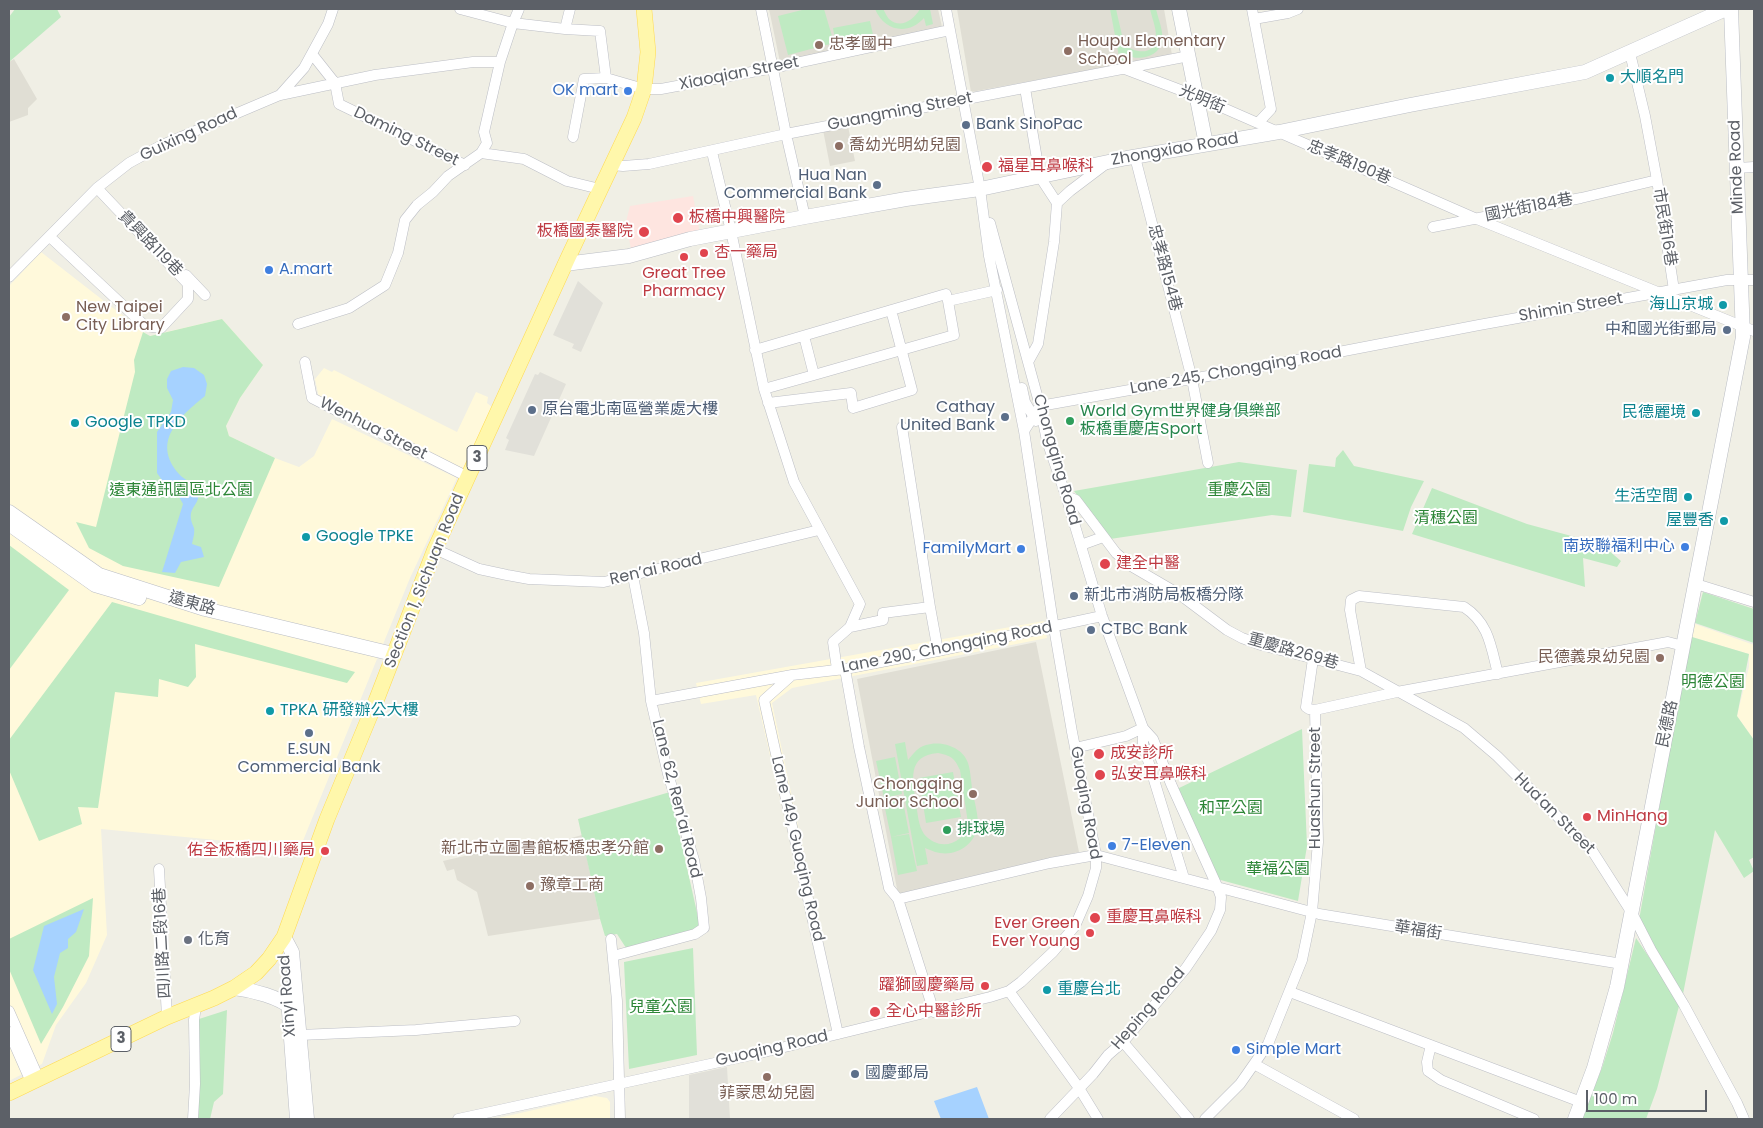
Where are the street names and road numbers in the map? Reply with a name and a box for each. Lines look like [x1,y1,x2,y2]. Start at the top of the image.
street label: Xiaoqian Street [677,53,801,95]
street label: 光明街 [1176,82,1228,118]
street label: Guangming Street [826,89,974,135]
street label: Daming Street [350,103,462,171]
street label: Guixing Road [137,104,241,166]
street label: Minde Road [1726,119,1748,215]
street label: Zhongxiao Road [1110,129,1240,171]
street label: 忠孝路190巷 [1304,137,1394,189]
street label: 市民街16巷 [1648,186,1680,268]
street label: 國光街184巷 [1483,190,1575,226]
street label: 貴興路119巷 [114,207,186,281]
street label: 忠孝路154巷 [1143,222,1185,314]
street label: Shimin Street [1517,289,1625,327]
street label: Lane 245, Chongqing Road [1129,343,1343,399]
street label: Chongqing Road [1028,392,1084,528]
street label: Wenhua Street [316,394,430,464]
road number: 3 [467,446,487,470]
street label: Section 1, Sichuan Road [381,491,469,671]
street label: Ren’ai Road [608,550,704,590]
street label: 遠東路 [166,588,218,620]
street label: Lane 290, Chongqing Road [840,618,1054,678]
street label: 重慶路269巷 [1245,630,1341,674]
street label: 民德路 [1654,699,1682,749]
street label: Lane 62, Ren’ai Road [647,718,705,880]
street label: Huashun Street [1306,727,1326,849]
street label: Guoqing Road [1066,745,1104,861]
street label: Lane 149, Guoqing Road [766,755,828,943]
street label: Hua'an Street [1509,769,1599,859]
street label: 四川路二段16巷 [151,887,175,999]
street label: 華福街 [1393,918,1443,944]
street label: Xinyi Road [276,954,300,1038]
street label: Heping Road [1108,964,1190,1054]
road number: 3 [111,1026,131,1052]
street label: Guoqing Road [714,1027,830,1071]

